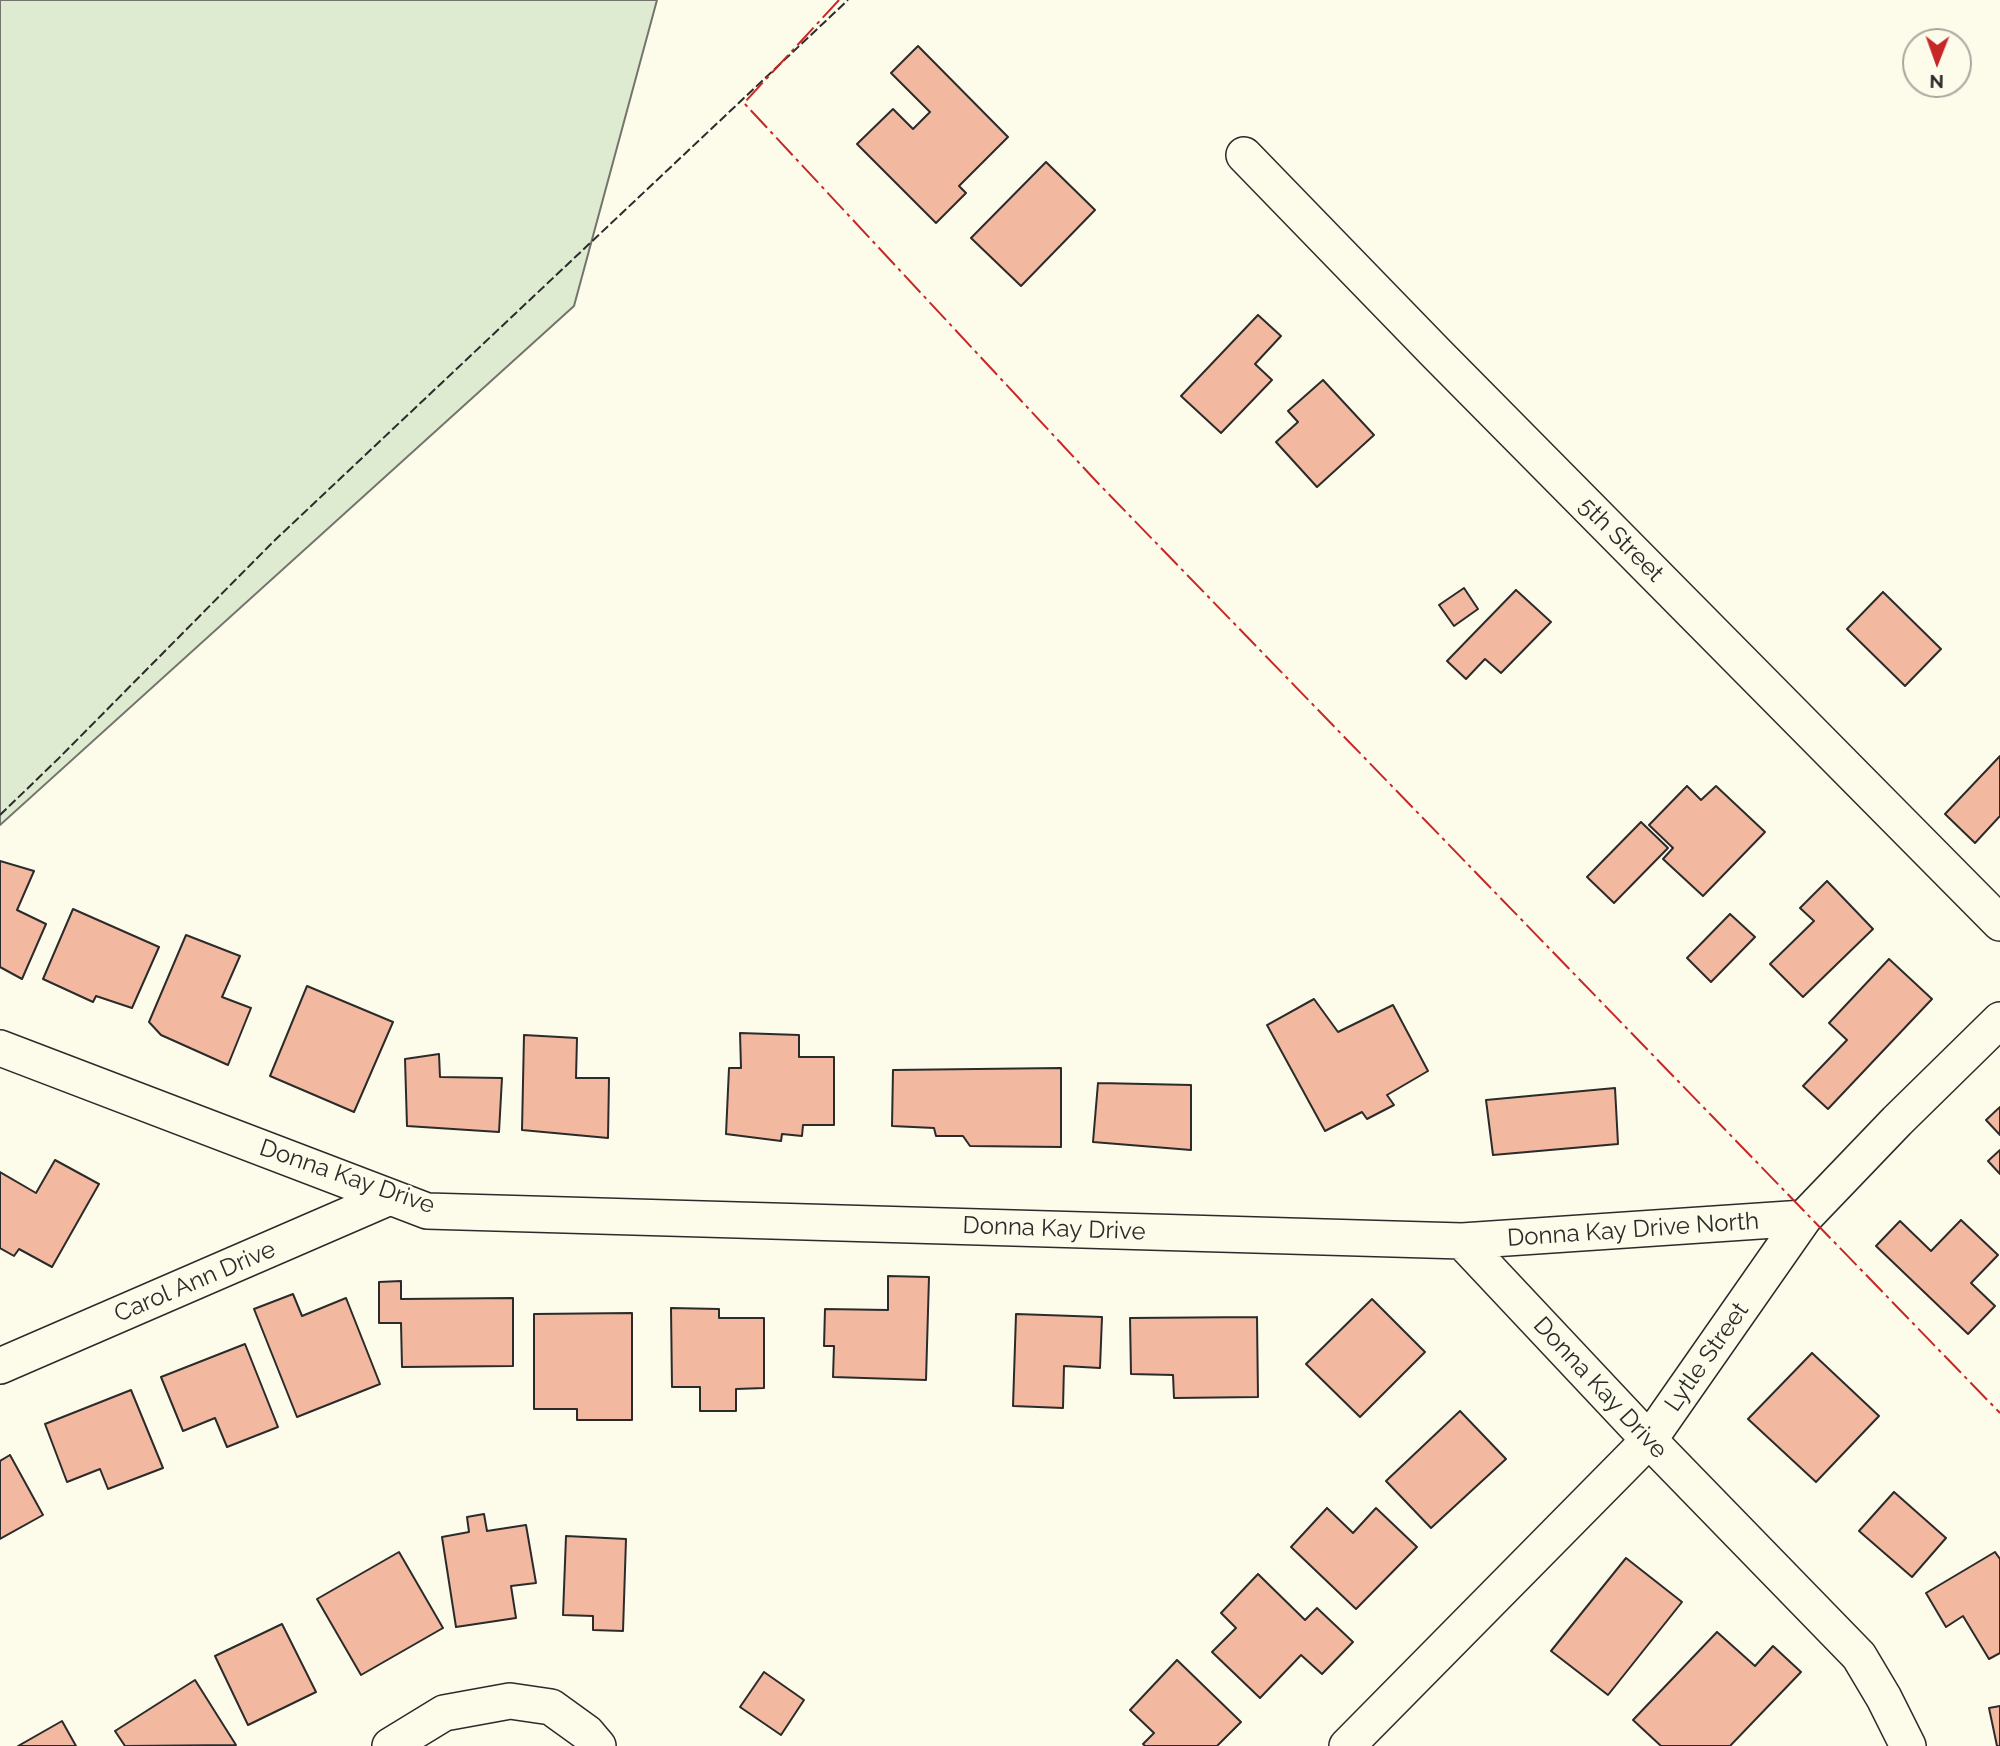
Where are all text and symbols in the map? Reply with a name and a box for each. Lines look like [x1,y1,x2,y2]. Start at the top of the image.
north arrow [1902,28,1972,98]
text: N [1929,71,1944,93]
street label: 5th Street [1573,492,1669,588]
street label: Donna Kay Drive [256,1134,438,1220]
street label: Donna Kay Drive North [1506,1207,1760,1253]
street label: Donna Kay Drive [962,1211,1146,1247]
street label: Carol Ann Drive [110,1235,280,1329]
street label: Lytle Street [1659,1297,1755,1417]
street label: Donna Kay Drive [1527,1311,1673,1465]

